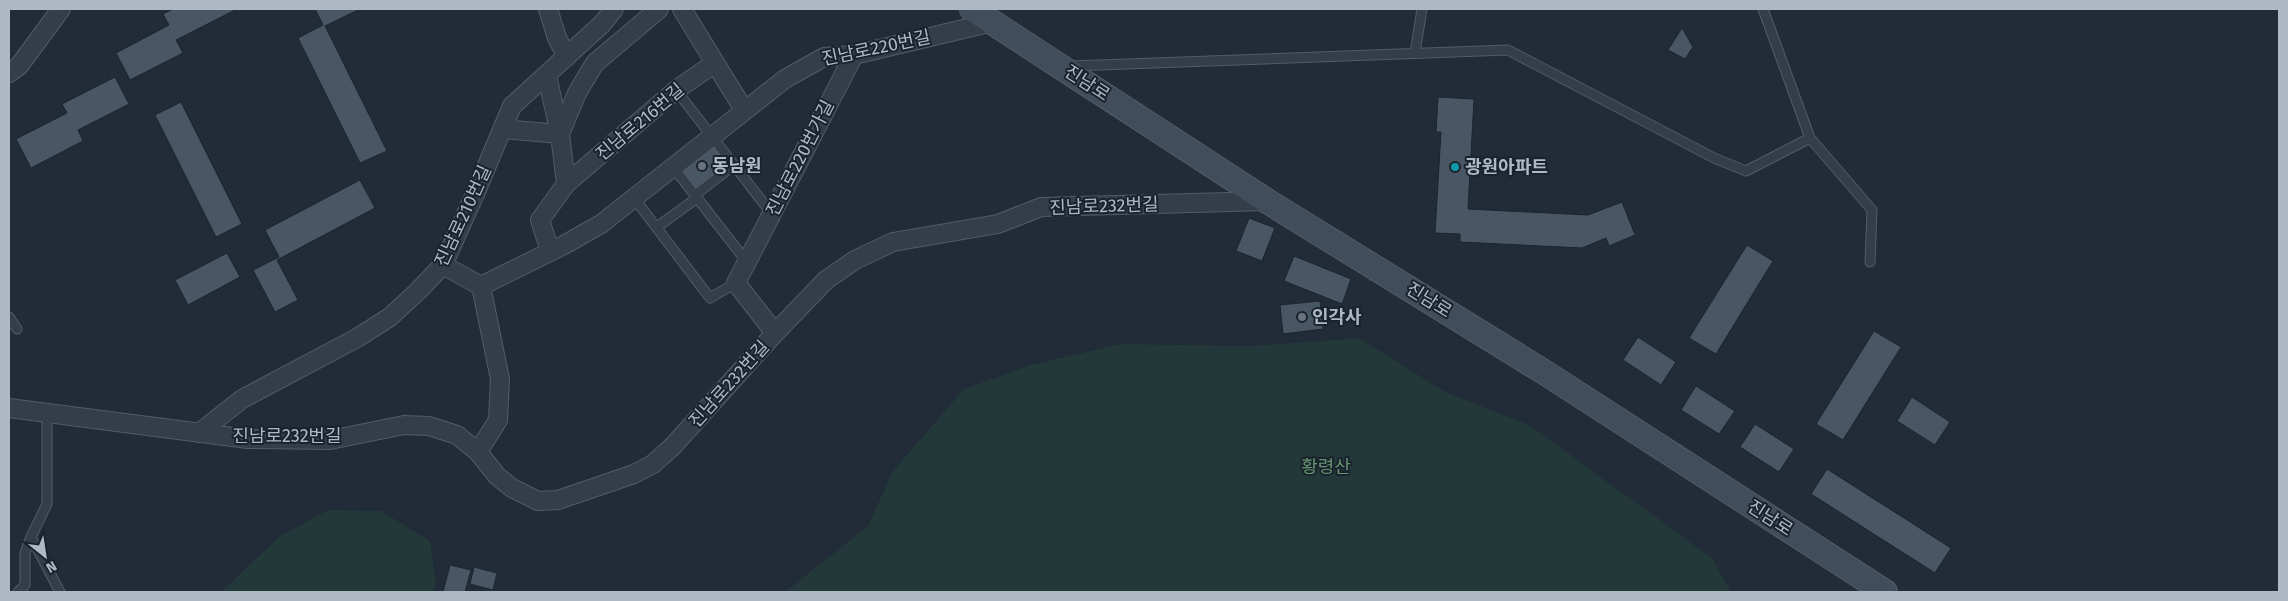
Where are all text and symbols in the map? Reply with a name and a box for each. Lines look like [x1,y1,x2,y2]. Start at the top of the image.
street label: 진남로220번길 [820,26,932,70]
street label: 진남로 [1060,60,1114,106]
street label: 진남로216번길 [591,79,689,165]
street label: 진남로220번가길 [761,96,839,220]
place label: 동남원 [712,155,762,177]
place label: 광원아파트 [1465,156,1548,178]
marker: 동남원 [696,160,708,172]
marker: 광원아파트 [1449,161,1461,173]
street label: 진남로210번길 [430,162,496,270]
street label: 진남로232번길 [1049,193,1159,219]
street label: 진남로 [1402,278,1456,322]
place label: 인각사 [1312,306,1362,328]
marker: 인각사 [1296,311,1308,323]
street label: 진남로232번길 [684,336,774,432]
street label: 진남로232번길 [232,425,342,447]
park label: 황령산 [1301,456,1351,478]
street label: 진남로 [1743,495,1797,541]
north arrow [20,531,70,581]
text: N [43,557,60,577]

